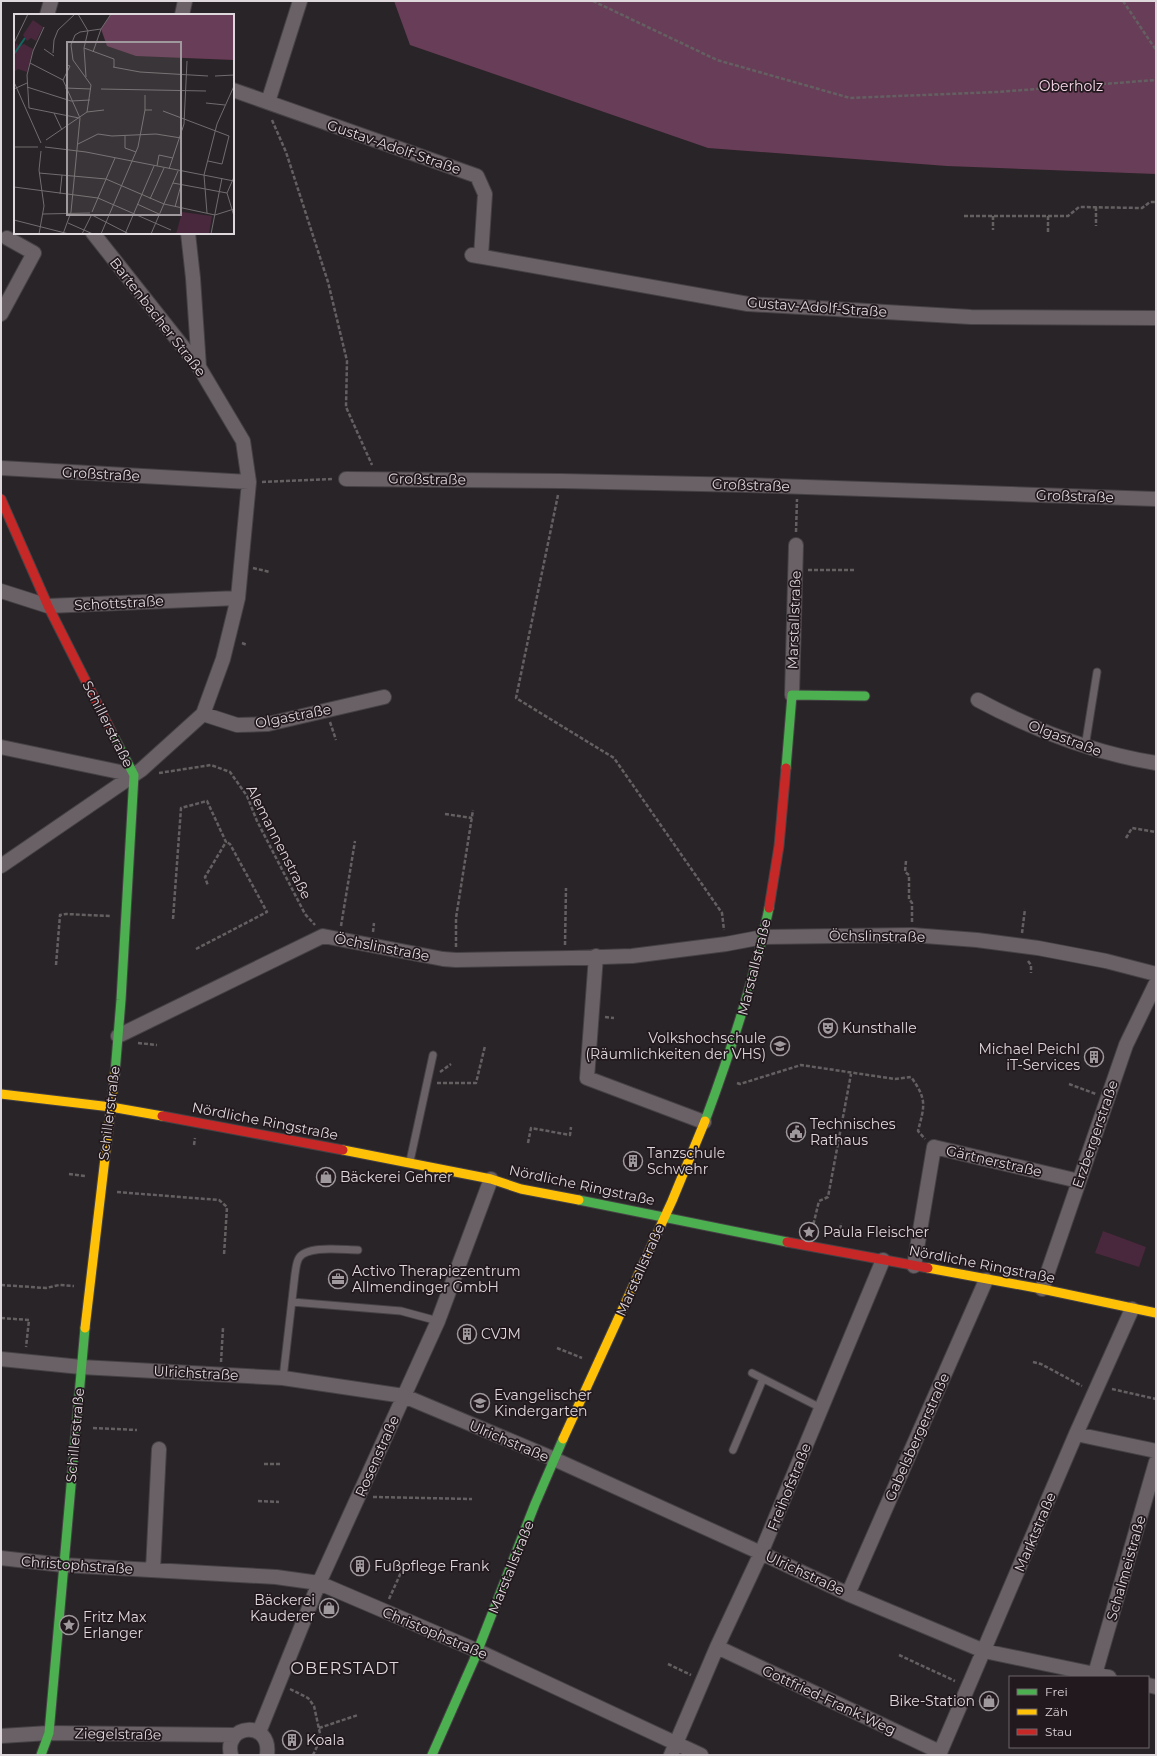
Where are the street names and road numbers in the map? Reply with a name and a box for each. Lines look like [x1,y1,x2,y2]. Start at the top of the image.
street label: Gustav-Adolf-Straße [325,116,463,178]
street label: Bartenbacher Straße [106,254,210,380]
street label: Gustav-Adolf-Straße [746,293,888,321]
street label: Großstraße [62,463,140,485]
street label: Großstraße [388,469,466,489]
street label: Großstraße [712,475,790,495]
street label: Großstraße [1036,486,1114,506]
street label: Marstallstraße [783,570,805,670]
street label: Schottstraße [74,592,164,614]
street label: Schillerstraße [78,678,138,770]
street label: Olgastraße [253,700,333,732]
street label: Olgastraße [1026,716,1104,760]
street label: Alemannenstraße [242,782,316,902]
street label: Marstallstraße [733,917,775,1017]
street label: Öchslinstraße [829,926,925,946]
street label: Öchslinstraße [333,929,431,965]
street label: Schillerstraße [94,1065,124,1161]
street label: Erzbergerstraße [1068,1078,1122,1190]
street label: Nördliche Ringstraße [190,1098,340,1144]
street label: Gärtnerstraße [944,1141,1044,1181]
street label: Nördliche Ringstraße [507,1161,657,1209]
street label: Marstallstraße [612,1221,668,1319]
street label: Nördliche Ringstraße [907,1241,1057,1287]
street label: Ulrichstraße [153,1362,239,1384]
street label: Gabelsbergerstraße [881,1370,953,1504]
street label: Schillerstraße [62,1387,88,1483]
street label: Rosenstraße [351,1412,403,1500]
street label: Ulrichstraße [466,1416,552,1466]
street label: Freihofstraße [763,1441,815,1533]
street label: Marktstraße [1010,1489,1060,1575]
street label: Schalmeistraße [1102,1513,1150,1623]
street label: Marstallstraße [484,1518,538,1616]
street label: Ulrichstraße [763,1547,847,1599]
street label: Christophstraße [20,1552,134,1578]
street label: Christophstraße [380,1603,490,1663]
street label: Gottfried-Frank-Weg [759,1661,899,1739]
street label: Ziegelstraße [74,1724,162,1744]

